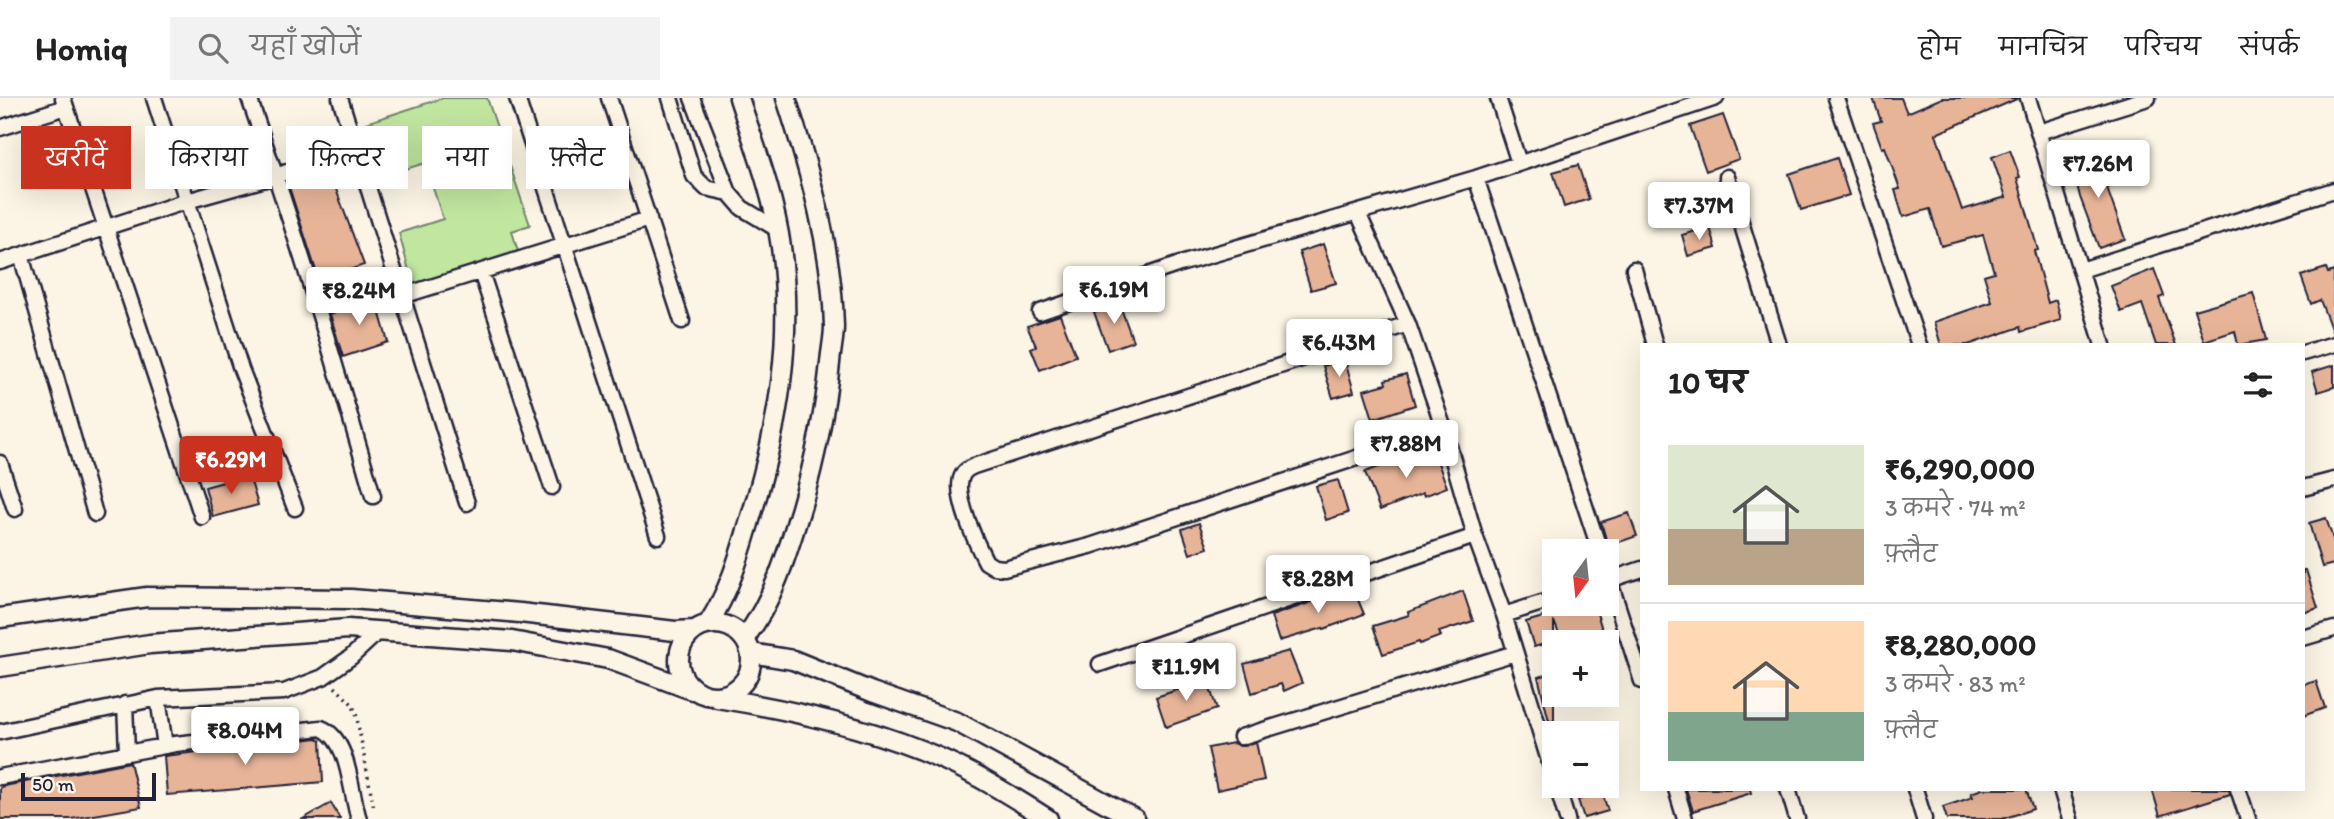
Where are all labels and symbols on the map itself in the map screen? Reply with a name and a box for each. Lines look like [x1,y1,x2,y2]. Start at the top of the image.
pin: ₹7.26M [2041,140,2155,200]
pin: ₹7.37M [1642,183,1756,242]
pin: ₹6.19M [1057,266,1171,326]
pin: ₹8.24M [302,268,416,327]
pin: ₹6.43M [1282,320,1396,379]
pin: ₹7.88M [1349,420,1463,480]
pin: ₹6.29M [174,436,288,496]
north arrow [1542,539,1619,616]
pin: ₹8.28M [1261,556,1375,615]
pin: ₹11.9M [1129,644,1243,703]
pin: ₹8.04M [188,708,302,767]
scale bar [21,770,156,802]

